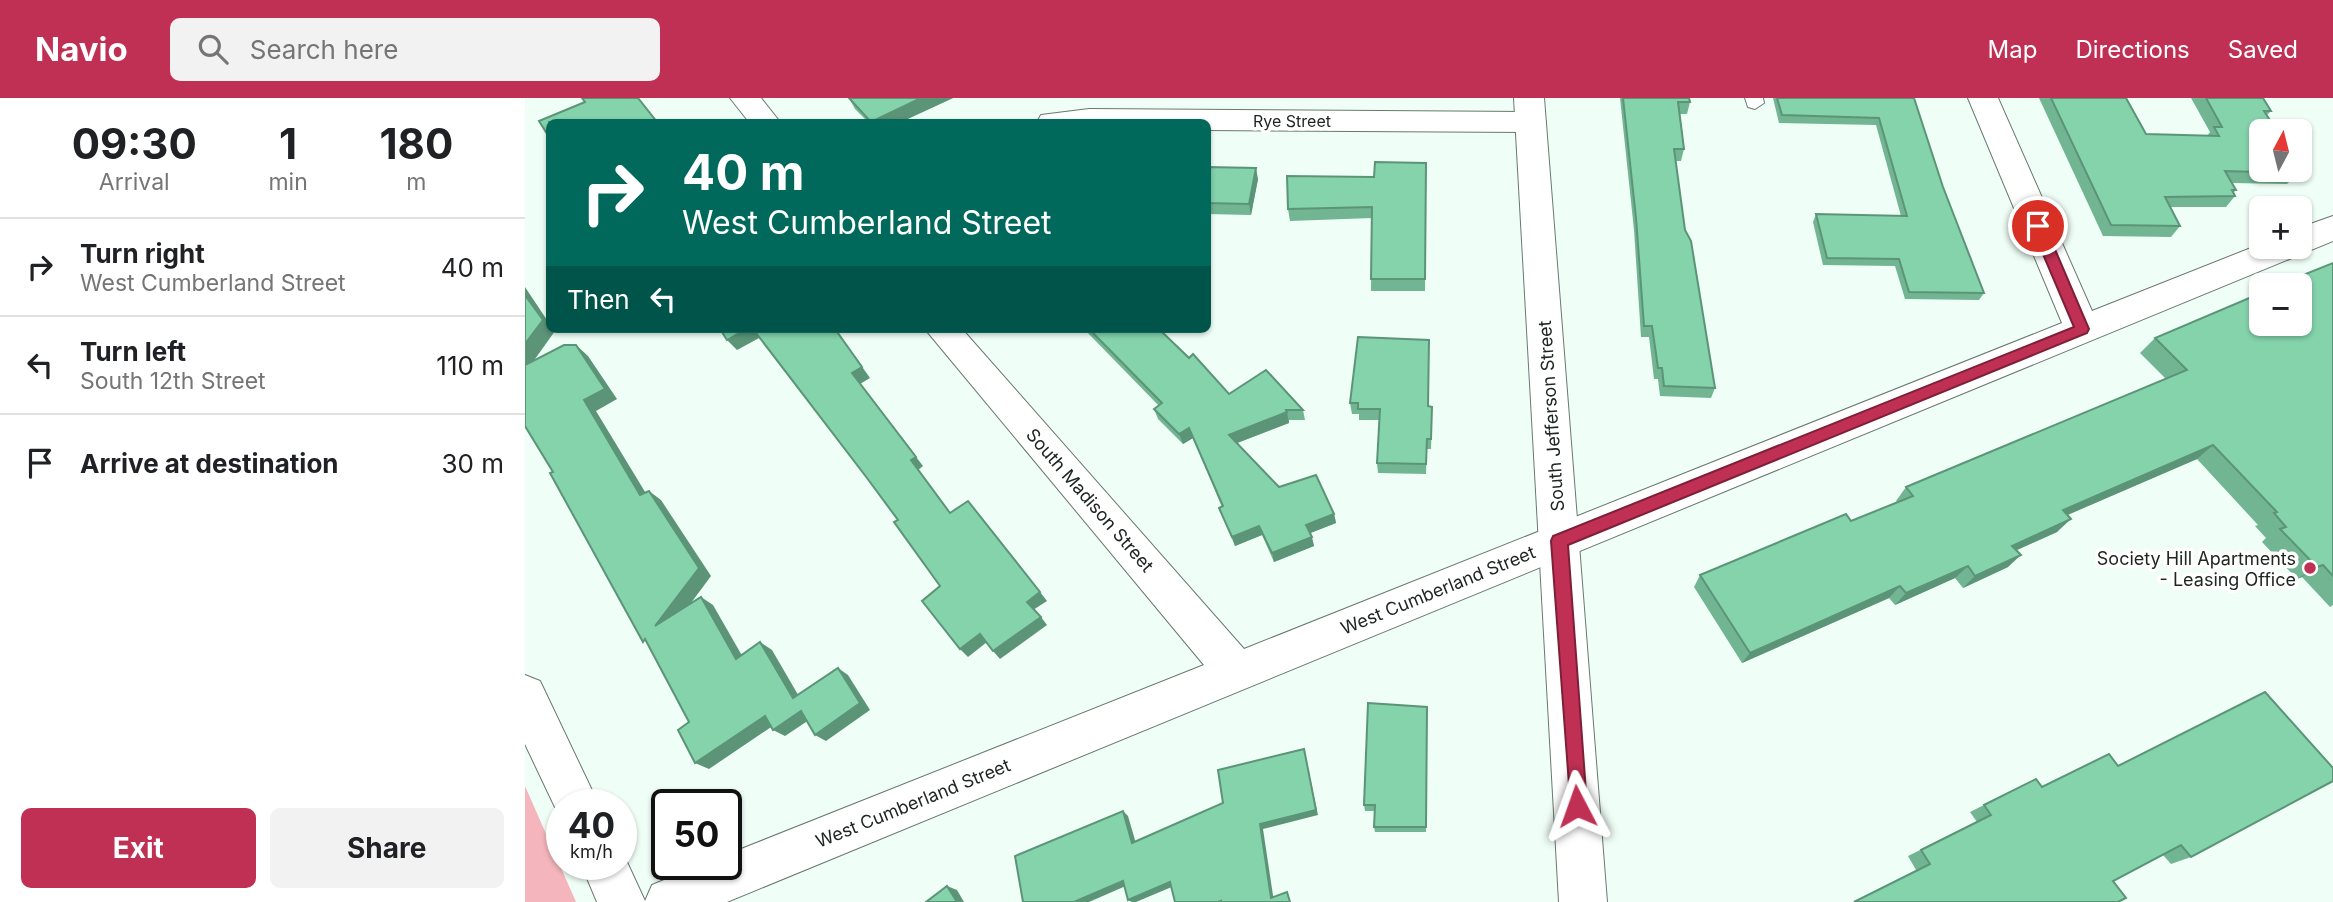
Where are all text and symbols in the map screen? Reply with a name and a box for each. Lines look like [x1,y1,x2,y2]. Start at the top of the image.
search box [170,18,660,81]
text: Navio [35,29,128,69]
icon: search [194,30,232,68]
text: Search here [250,34,398,65]
text: Map [1988,35,2037,64]
text: Directions [2075,35,2190,64]
text: Saved [2228,35,2298,64]
street label: Rye Street [1253,111,1331,131]
text: 09:30 [72,118,197,169]
text: 1 [279,118,297,169]
text: 180 [379,118,453,169]
north arrow [2249,119,2312,182]
map controls [2249,119,2312,336]
text: 40 m [682,143,805,202]
icon: right [567,147,658,238]
text: Arrival [99,168,170,196]
text: min [268,168,308,196]
text: m [406,168,426,196]
pin [2008,196,2068,256]
button: + [2249,196,2312,259]
text: West Cumberland Street [682,203,1052,242]
icon: arrive [2019,207,2057,245]
text: Turn right [80,238,205,269]
icon: right [21,248,59,286]
text: 40 m [441,252,504,283]
text: West Cumberland Street [80,269,346,297]
button: − [2249,273,2312,336]
icon: left [644,280,682,318]
text: Then [567,284,630,315]
street label: South Jefferson Street [1534,320,1568,512]
text: Turn left [80,336,186,367]
icon: left [21,346,59,384]
text: 110 m [436,350,504,381]
text: South 12th Street [80,367,266,395]
street label: South Madison Street [1022,424,1158,576]
icon: arrive [21,444,59,482]
text: Arrive at destination [80,448,339,479]
text: 30 m [441,448,504,479]
street label: West Cumberland Street [1338,541,1538,639]
place label: Society Hill Apartments - Leasing Office [2097,548,2296,590]
marker: Society Hill Apartments - Leasing Office [2302,560,2318,576]
street label: West Cumberland Street [813,754,1013,852]
position arrow [1540,769,1614,843]
speed limit sign: 50 [651,789,742,880]
text: 40 [568,804,615,846]
button: Exit [21,808,256,888]
button: Share [270,808,504,888]
text: km/h [570,841,613,862]

